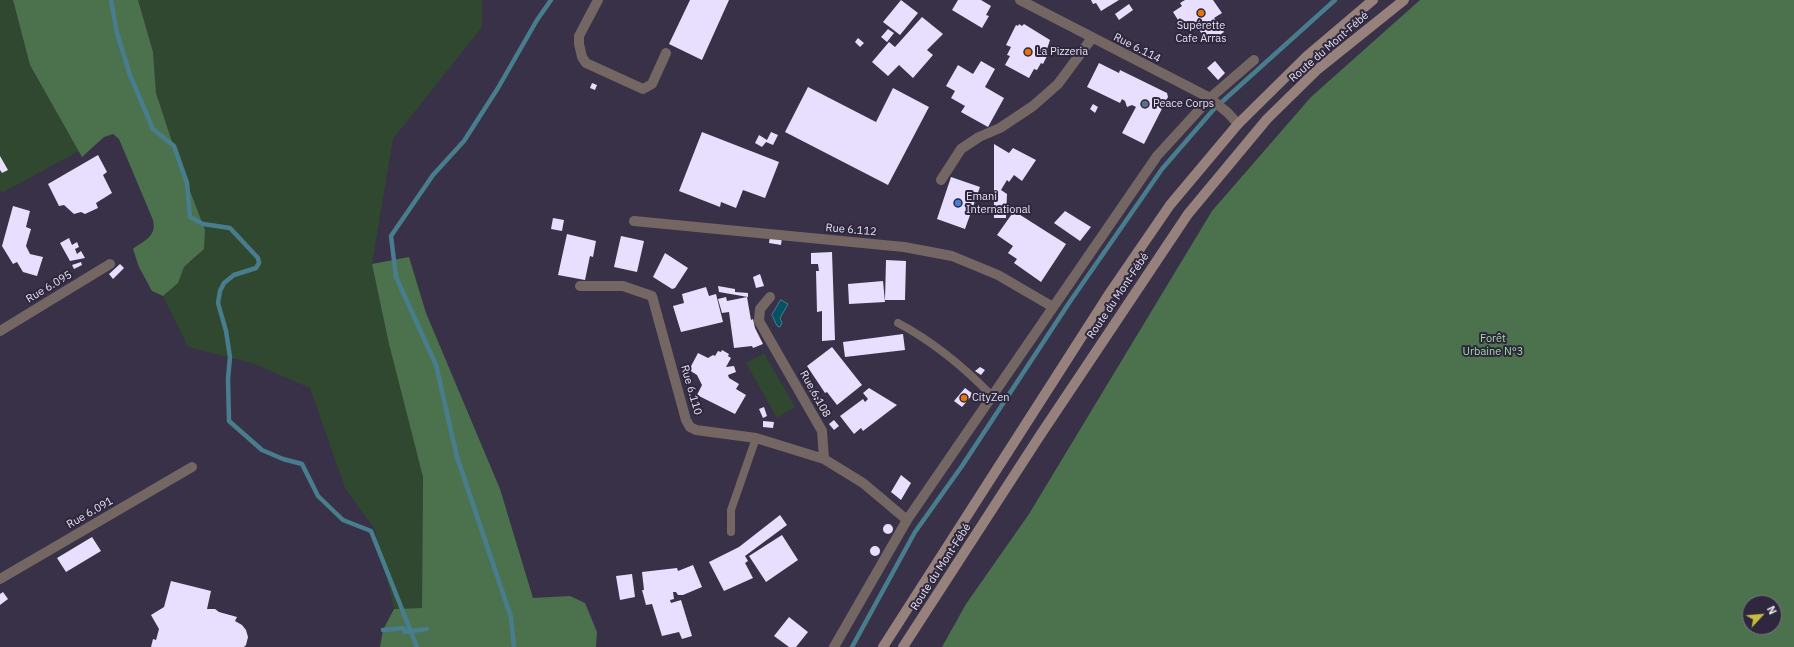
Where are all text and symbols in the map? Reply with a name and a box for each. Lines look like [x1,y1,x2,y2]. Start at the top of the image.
marker: Supérette Cafe Arras [1196,8,1206,18]
street label: Route du Mont-Fébé [1287,9,1371,85]
place label: Supérette Cafe Arras [1175,19,1227,45]
street label: Rue 6.114 [1111,30,1163,66]
place label: La Pizzeria [1036,45,1088,59]
marker: La Pizzeria [1023,47,1033,57]
place label: Peace Corps [1153,97,1214,111]
marker: Peace Corps [1140,99,1150,109]
place label: Emani International [966,190,1031,216]
marker: Emani International [953,198,963,208]
street label: Rue 6.112 [825,221,877,239]
street label: Route du Mont-Fébé [1084,251,1152,341]
street label: Rue 6.095 [24,268,74,306]
park label: Forêt Urbaine N°3 [1463,332,1523,358]
street label: Rue 6.110 [678,364,704,416]
street label: Rue 6.108 [797,368,833,420]
place label: CityZen [972,391,1010,405]
marker: CityZen [959,393,969,403]
street label: Rue 6.091 [64,494,116,532]
street label: Route du Mont-Fébé [908,521,974,613]
north arrow [1742,595,1782,635]
text: N [1764,604,1780,617]

